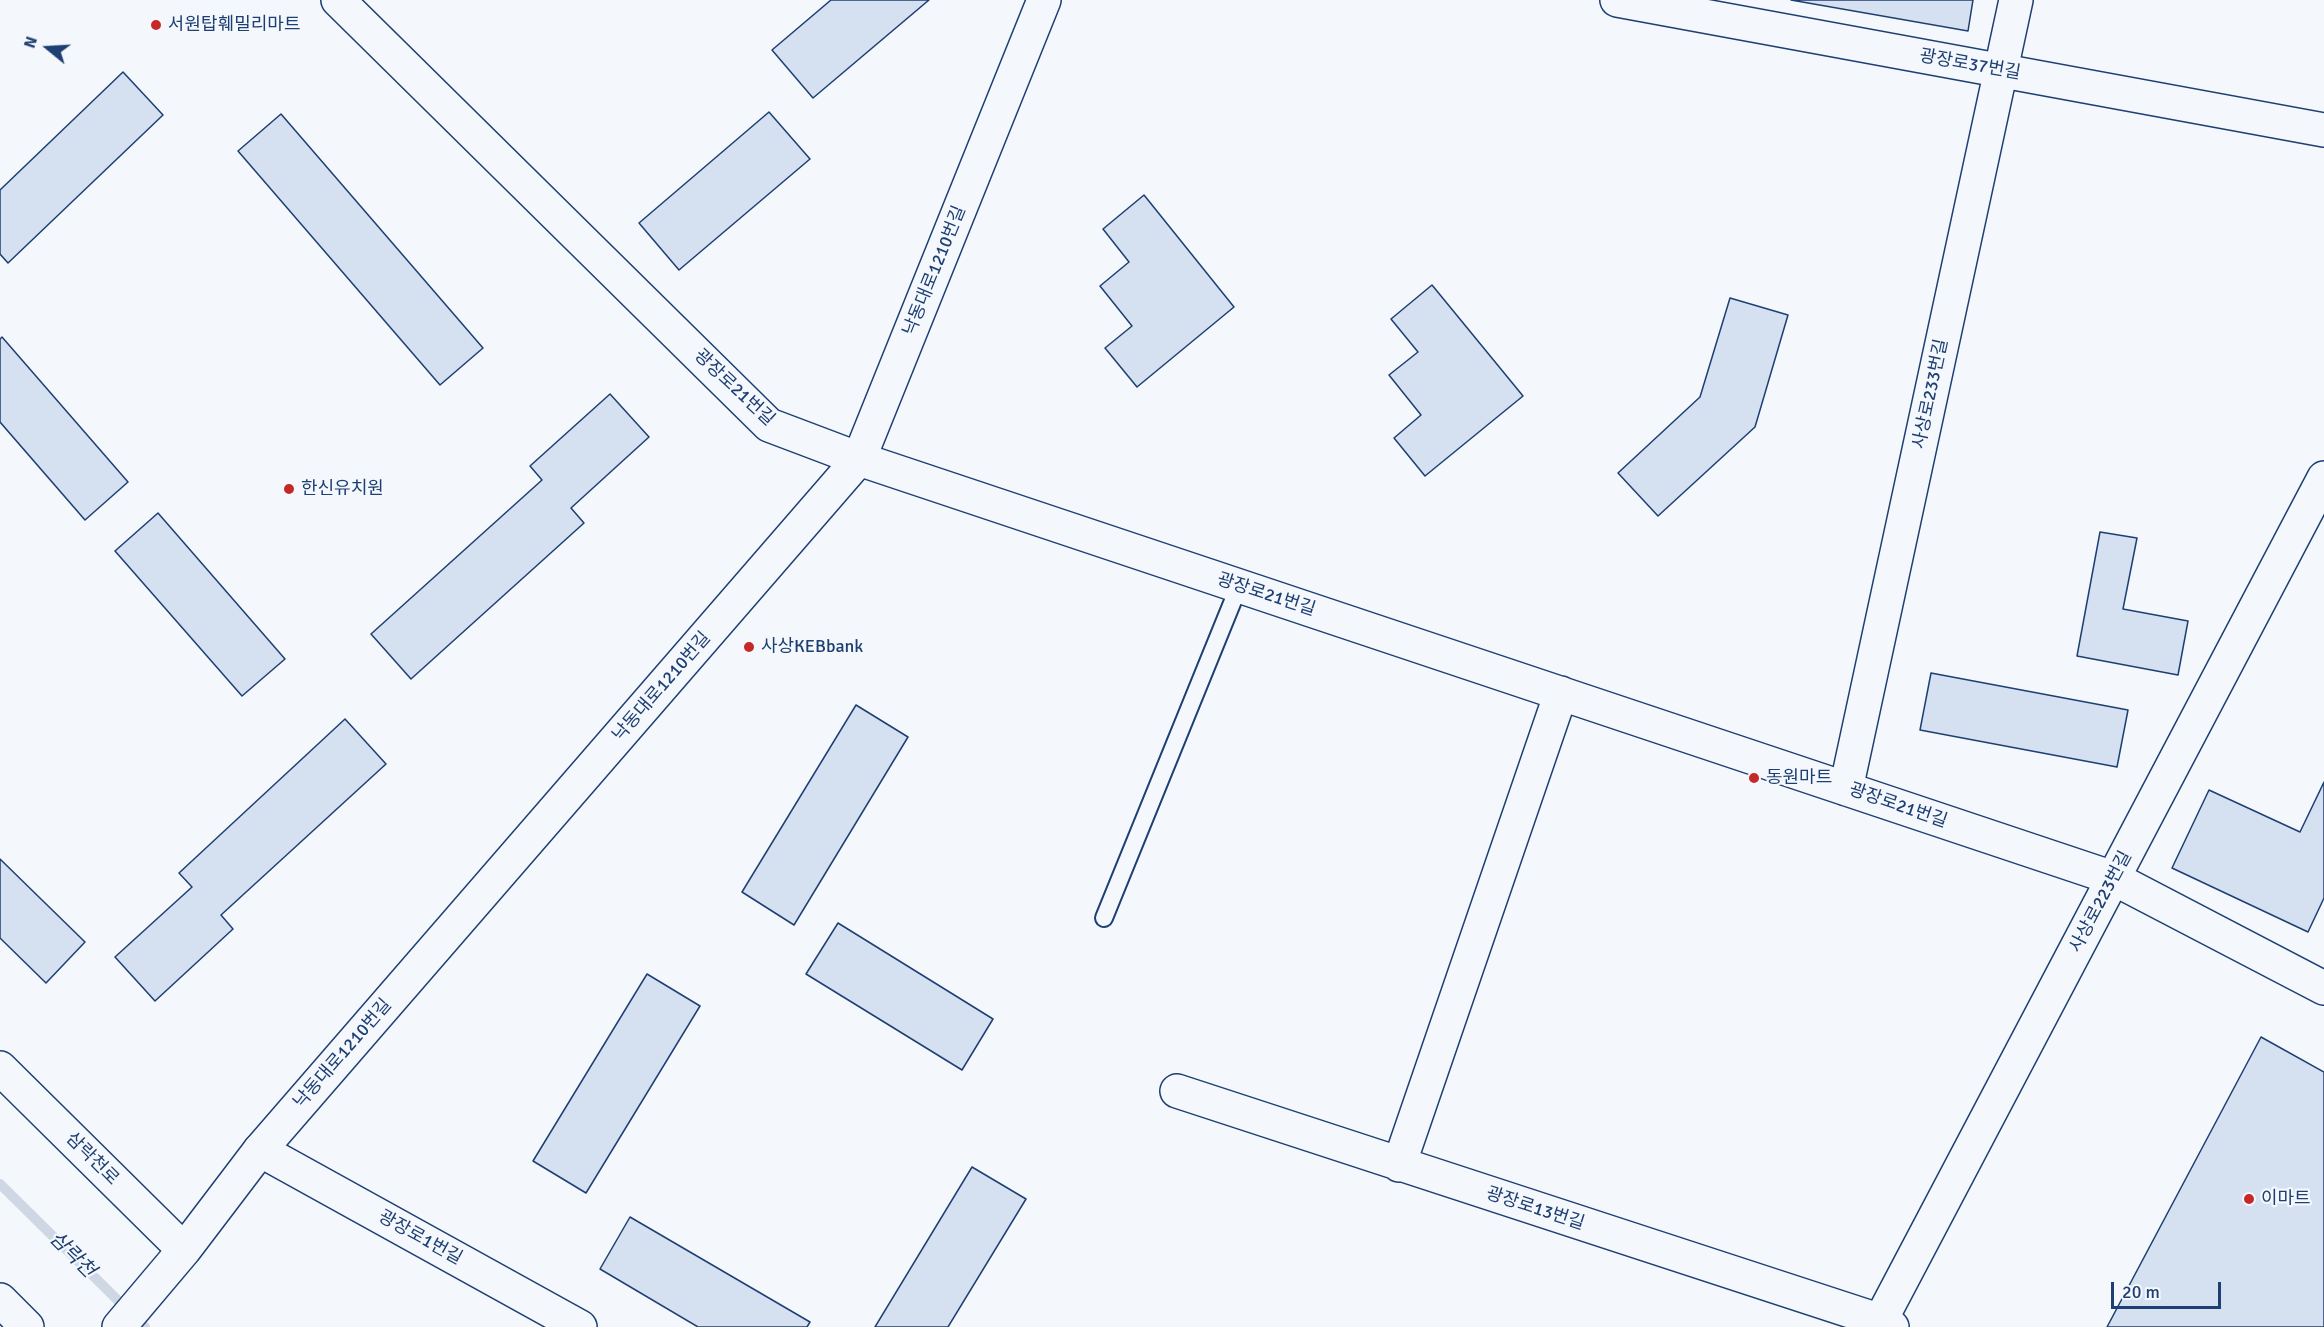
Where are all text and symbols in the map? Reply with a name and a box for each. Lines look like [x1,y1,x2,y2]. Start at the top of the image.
place label: 서원탑훼밀리마트 [168,14,300,36]
north arrow [18,18,78,78]
marker: 서원탑훼밀리마트 [149,18,163,32]
text: N [20,34,42,51]
street label: 광장로37번길 [1918,45,2022,85]
street label: 낙동대로1210번길 [899,203,971,339]
street label: 사상로233번길 [1909,337,1953,451]
street label: 광장로21번길 [689,345,779,431]
place label: 한신유치원 [301,478,384,500]
marker: 한신유치원 [282,482,296,496]
street label: 광장로21번길 [1214,569,1318,621]
street label: 낙동대로1210번길 [609,628,715,746]
place label: 사상KEBbank [761,636,863,658]
marker: 사상KEBbank [742,640,756,654]
place label: 동원마트 [1766,767,1832,789]
marker: 동원마트 [1747,771,1761,785]
street label: 광장로21번길 [1846,779,1950,833]
street label: 사상로223번길 [2065,848,2137,956]
street label: 낙동대로1210번길 [290,995,396,1113]
street label: 삼락천로 [61,1128,123,1190]
street label: 광장로13번길 [1483,1183,1587,1235]
place label: 이마트 [2261,1188,2311,1210]
marker: 이마트 [2242,1192,2256,1206]
street label: 광장로1번길 [374,1206,466,1270]
water label: 삼락천 [44,1227,100,1283]
scale bar [2114,1270,2224,1308]
text: 20 m [2122,1281,2160,1303]

